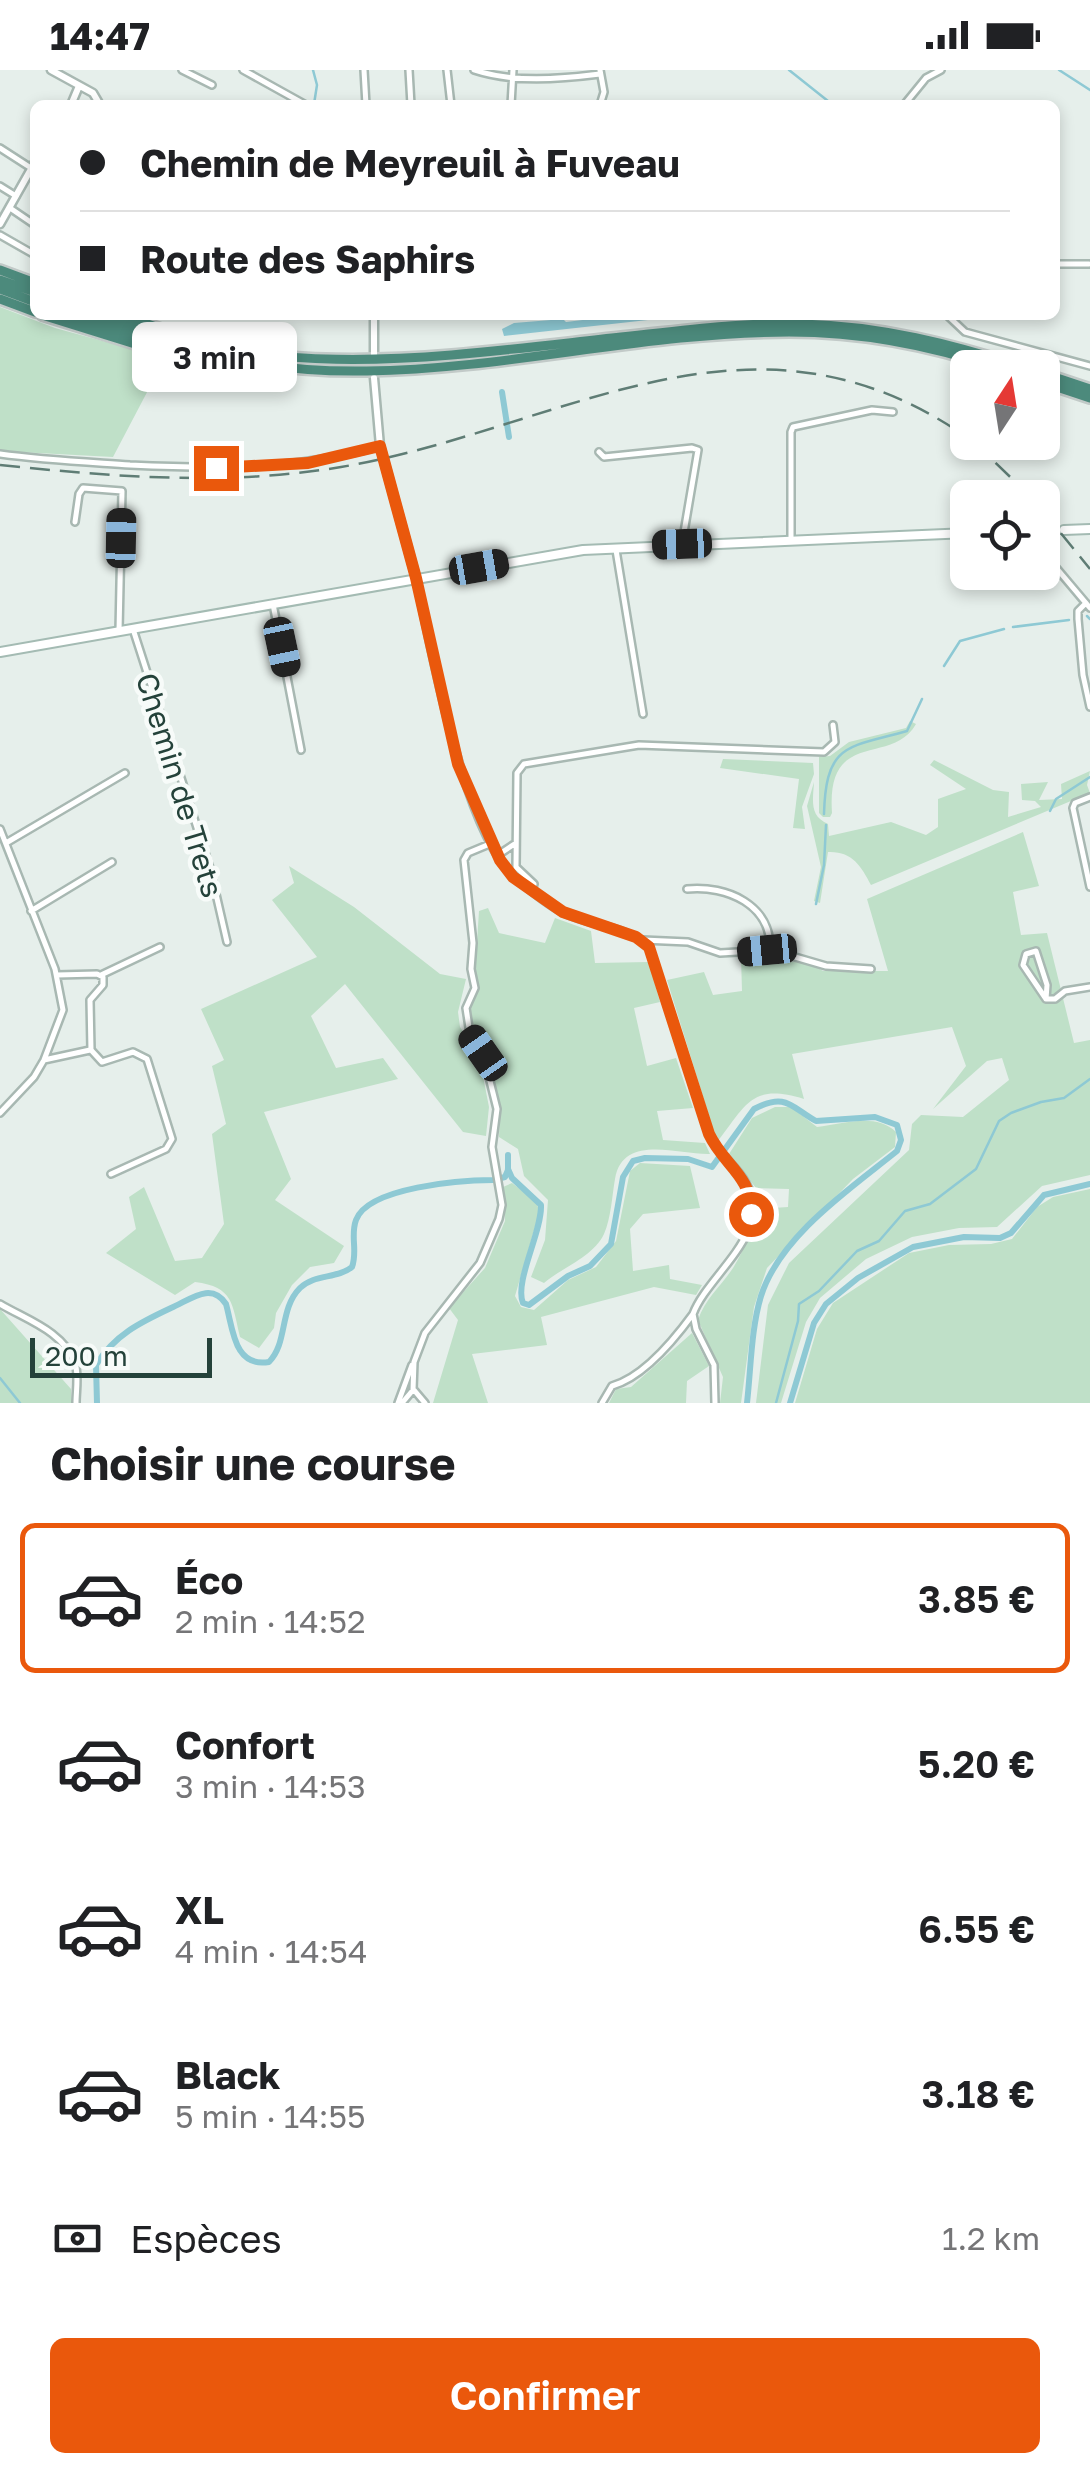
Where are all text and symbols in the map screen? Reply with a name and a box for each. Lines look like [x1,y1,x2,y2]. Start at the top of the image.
text: 14:47 [50,13,150,58]
text: Chemin de Meyreuil à Fuveau [140,140,680,185]
text: Route des Saphirs [140,236,475,281]
callout: 3 min [134,323,298,393]
text: 3 min [173,338,256,376]
north arrow [950,350,1060,460]
map controls [950,350,1060,590]
route end [194,446,239,491]
button: locate [950,480,1060,590]
car [105,508,137,568]
car [651,528,713,560]
car [447,547,511,587]
car [261,615,303,679]
street label: Chemin de Trets [129,668,231,902]
car [736,932,798,968]
car [454,1020,512,1086]
route start [729,1192,774,1237]
scale bar [30,1333,212,1378]
text: 200 m [45,1339,128,1372]
text: Choisir une course [50,1436,456,1490]
icon: car [55,1553,145,1643]
text: Éco [175,1557,243,1602]
text: 3.85 € [918,1576,1035,1621]
text: 2 min · 14:52 [175,1602,366,1640]
icon: car [55,1718,145,1808]
text: Confort [175,1722,315,1767]
text: 5.20 € [918,1741,1035,1786]
text: 3 min · 14:53 [175,1767,366,1805]
icon: car [55,1883,145,1973]
text: XL [175,1887,224,1932]
text: 6.55 € [918,1906,1035,1951]
text: 4 min · 14:54 [175,1932,367,1970]
icon: car [55,2048,145,2138]
text: Black [175,2052,280,2097]
text: 3.18 € [922,2071,1035,2116]
text: 5 min · 14:55 [175,2097,366,2135]
icon: cash [50,2211,105,2266]
text: Espèces [130,2216,282,2261]
text: 1.2 km [942,2219,1040,2257]
button: Confirmer [50,2338,1040,2453]

